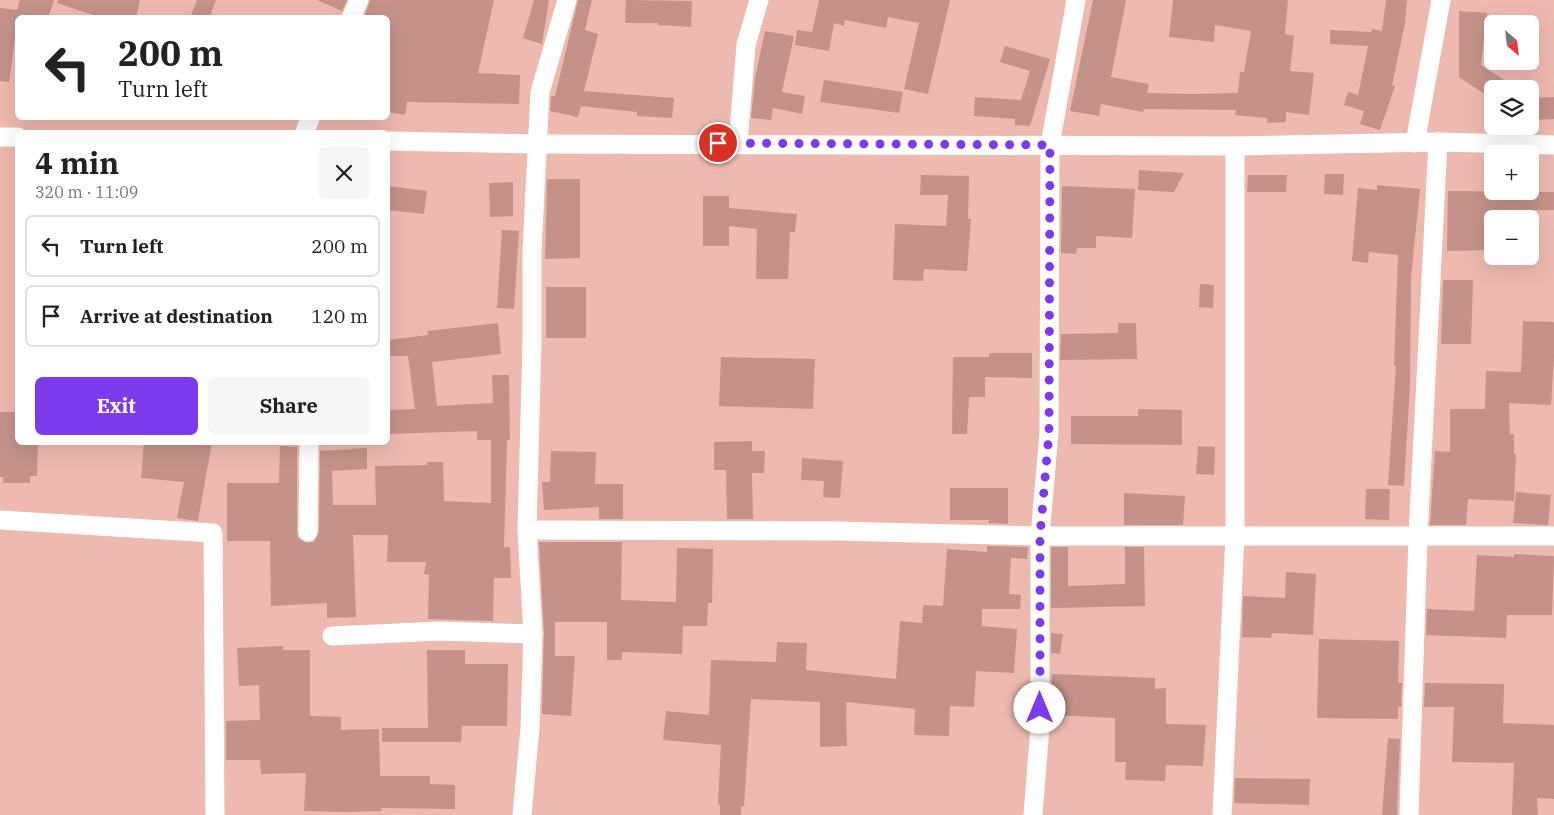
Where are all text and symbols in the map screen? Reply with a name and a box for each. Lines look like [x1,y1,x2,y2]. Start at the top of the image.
north arrow [1484,15,1539,70]
map controls [1484,15,1539,265]
text: 200 m [118,30,223,76]
icon: left [35,35,100,100]
text: Turn left [118,74,208,103]
button: layers [1484,80,1539,135]
pin [697,122,739,164]
icon: arrive [704,129,732,157]
text: 4 min [35,143,119,182]
button: + [1484,145,1539,200]
button: close [318,147,370,199]
text: 320 m · 11:09 [35,182,138,202]
button: − [1484,210,1539,265]
icon: left [37,232,65,260]
text: Turn left [80,234,163,258]
text: 200 m [311,234,368,258]
icon: arrive [37,302,65,330]
text: Arrive at destination [80,304,273,328]
text: 120 m [311,304,368,328]
button: Exit [35,377,198,435]
button: Share [208,377,370,435]
position arrow [1013,681,1065,733]

